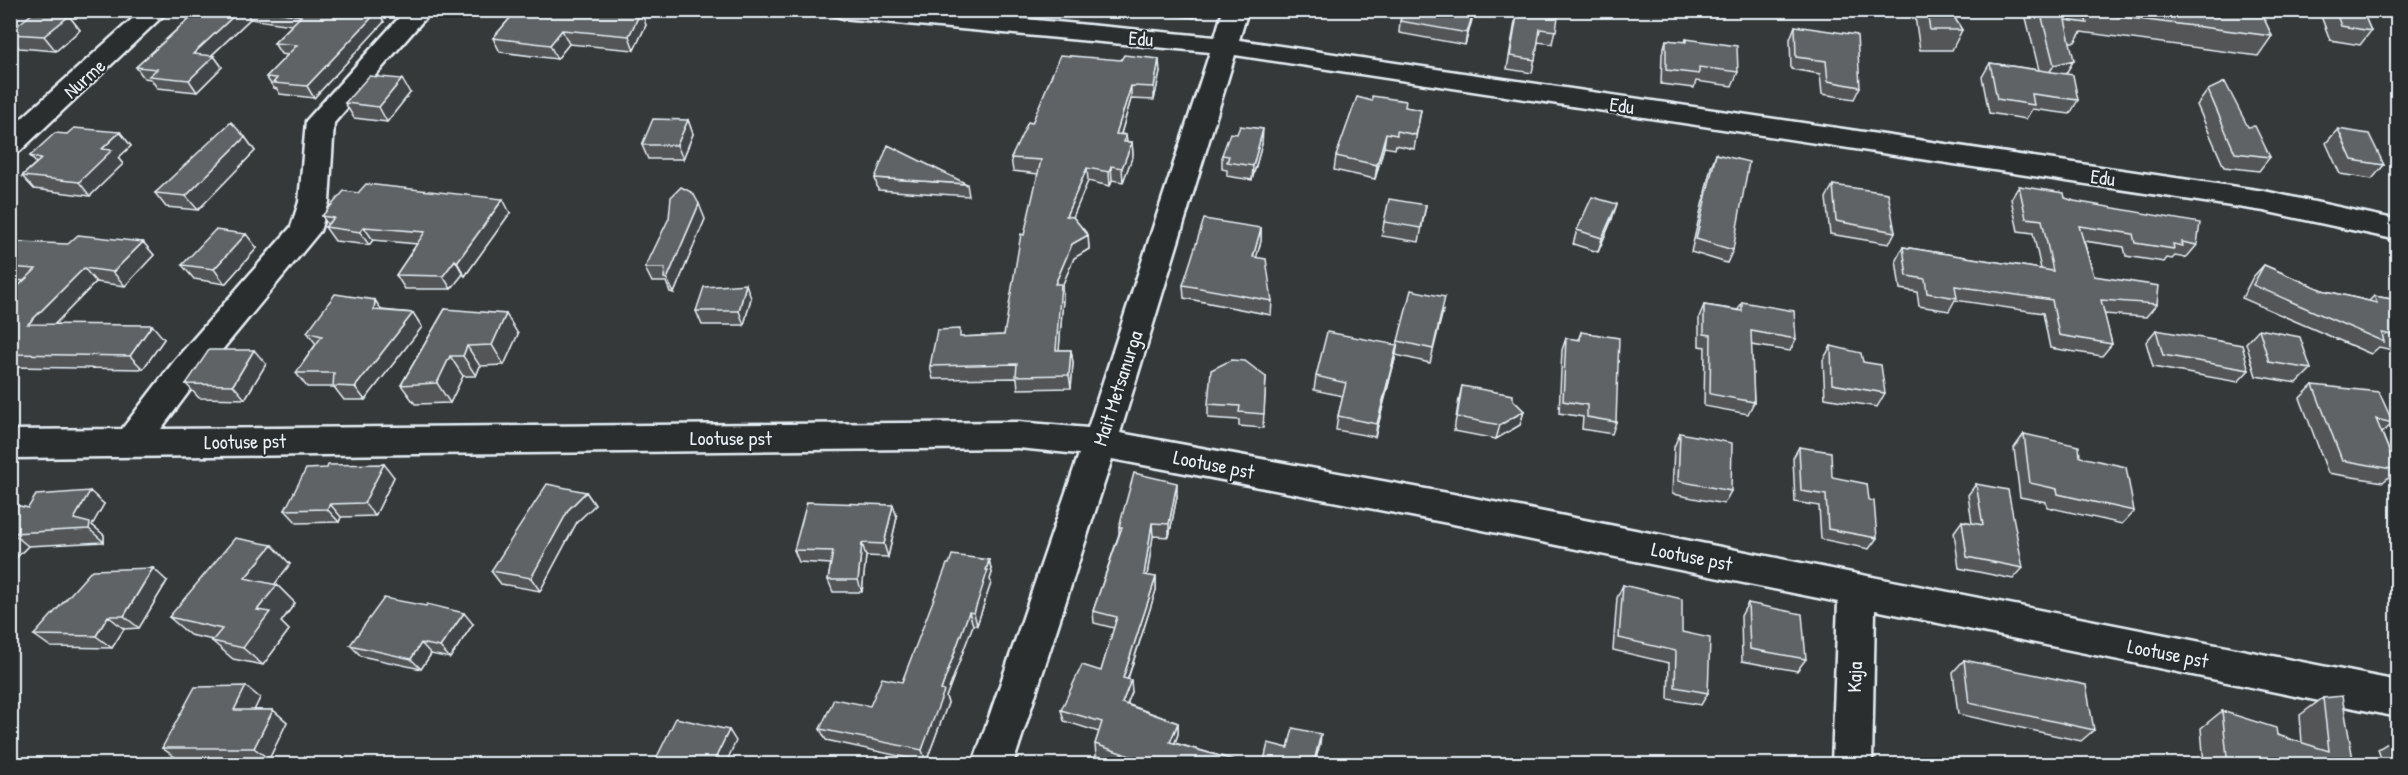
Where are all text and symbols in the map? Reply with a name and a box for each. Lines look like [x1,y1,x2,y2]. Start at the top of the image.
street label: Edu [1128,23,1154,53]
street label: Nurme [57,52,111,104]
street label: Edu [1608,90,1636,120]
street label: Edu [2089,162,2117,192]
street label: Mait Metsanurga [1086,327,1148,449]
street label: Lootuse pst [690,424,773,451]
street label: Lootuse pst [204,427,287,455]
street label: Lootuse pst [1171,443,1258,485]
street label: Lootuse pst [1649,535,1736,577]
street label: Lootuse pst [2125,632,2212,674]
street label: Kaja [1840,661,1868,693]

